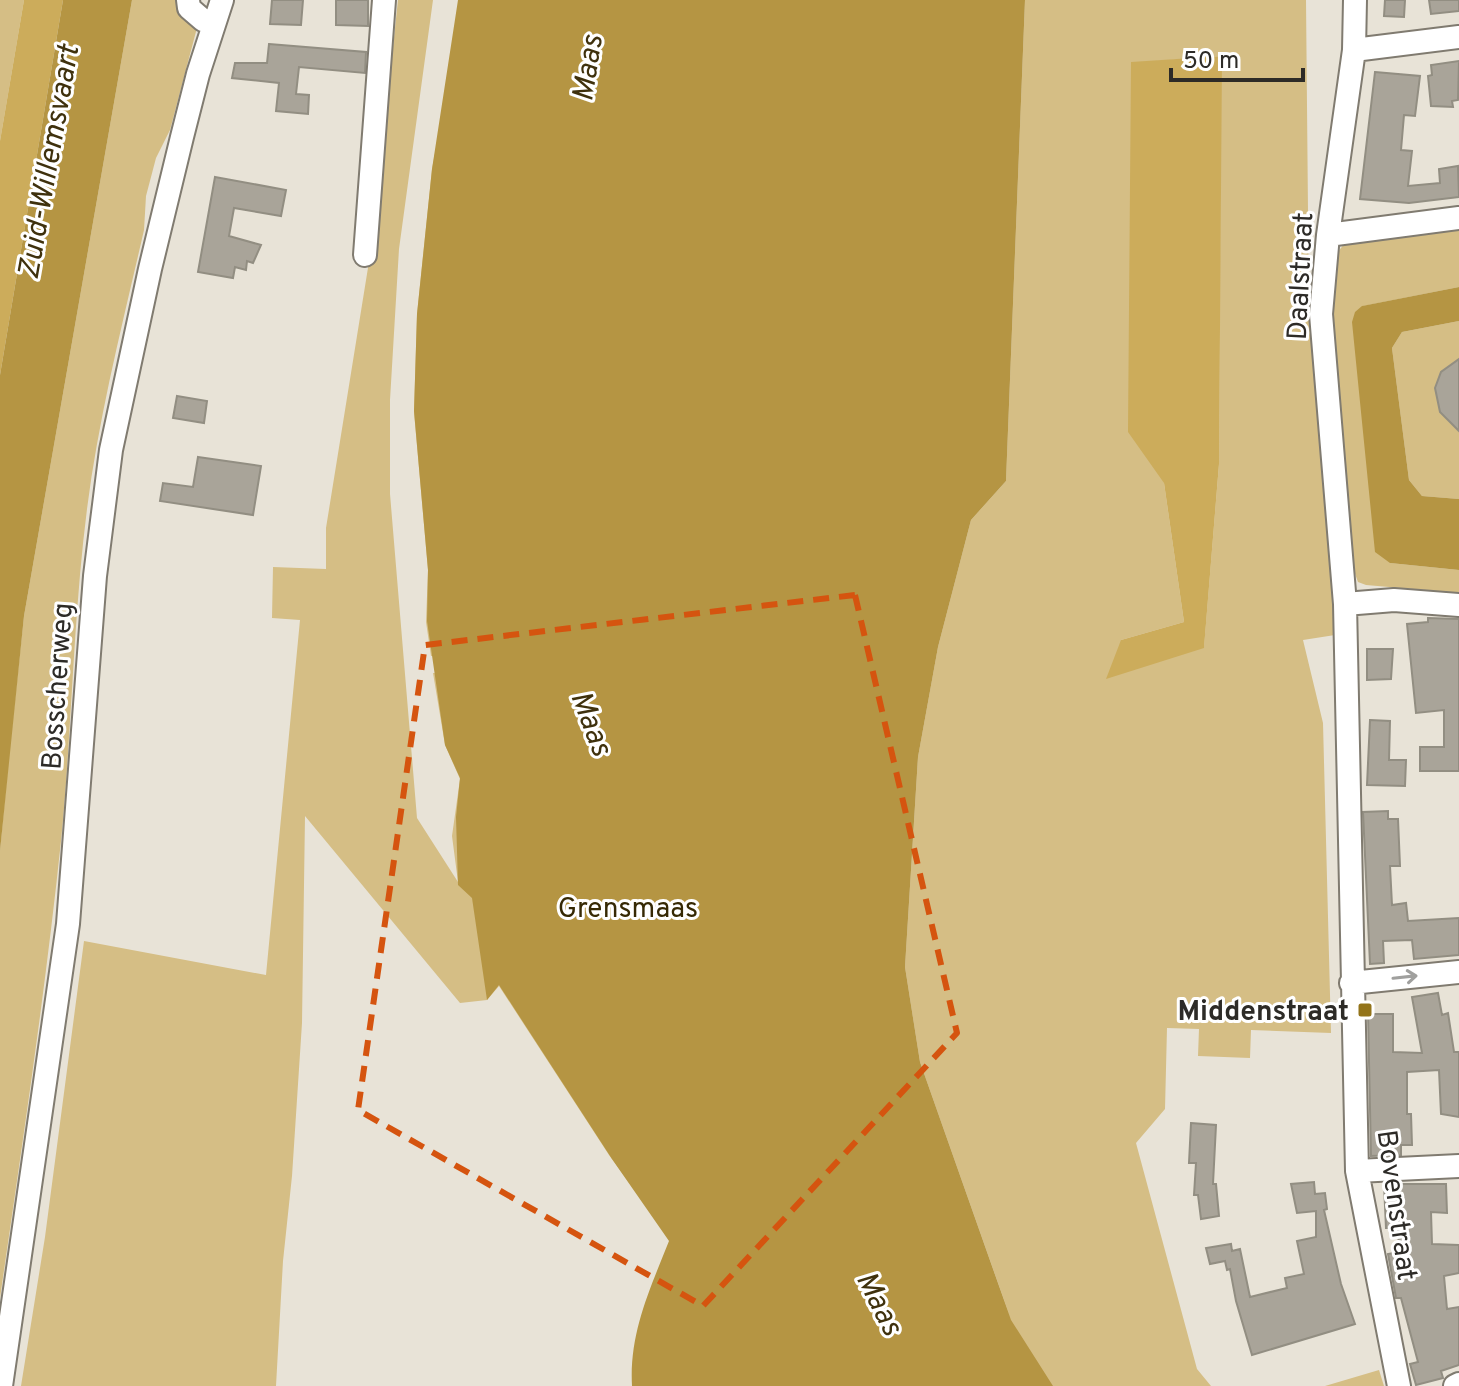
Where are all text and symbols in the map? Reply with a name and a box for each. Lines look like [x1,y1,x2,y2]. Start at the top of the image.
water label: Maas [566,32,613,104]
scale bar [1171,32,1303,82]
water label: Zuid-Willemsvaart [12,41,90,282]
text: 50 m [1183,47,1239,77]
street label: Daalstraat [1281,211,1323,341]
street label: Bosscherweg [35,601,83,771]
water label: Maas [560,686,619,762]
park label: Grensmaas [558,892,698,928]
one-way arrow [1391,970,1418,985]
place label: Middenstraat [1177,995,1349,1031]
marker: Middenstraat [1356,1001,1374,1019]
street label: Bovenstraat [1367,1128,1423,1283]
water label: Maas [846,1266,910,1343]

